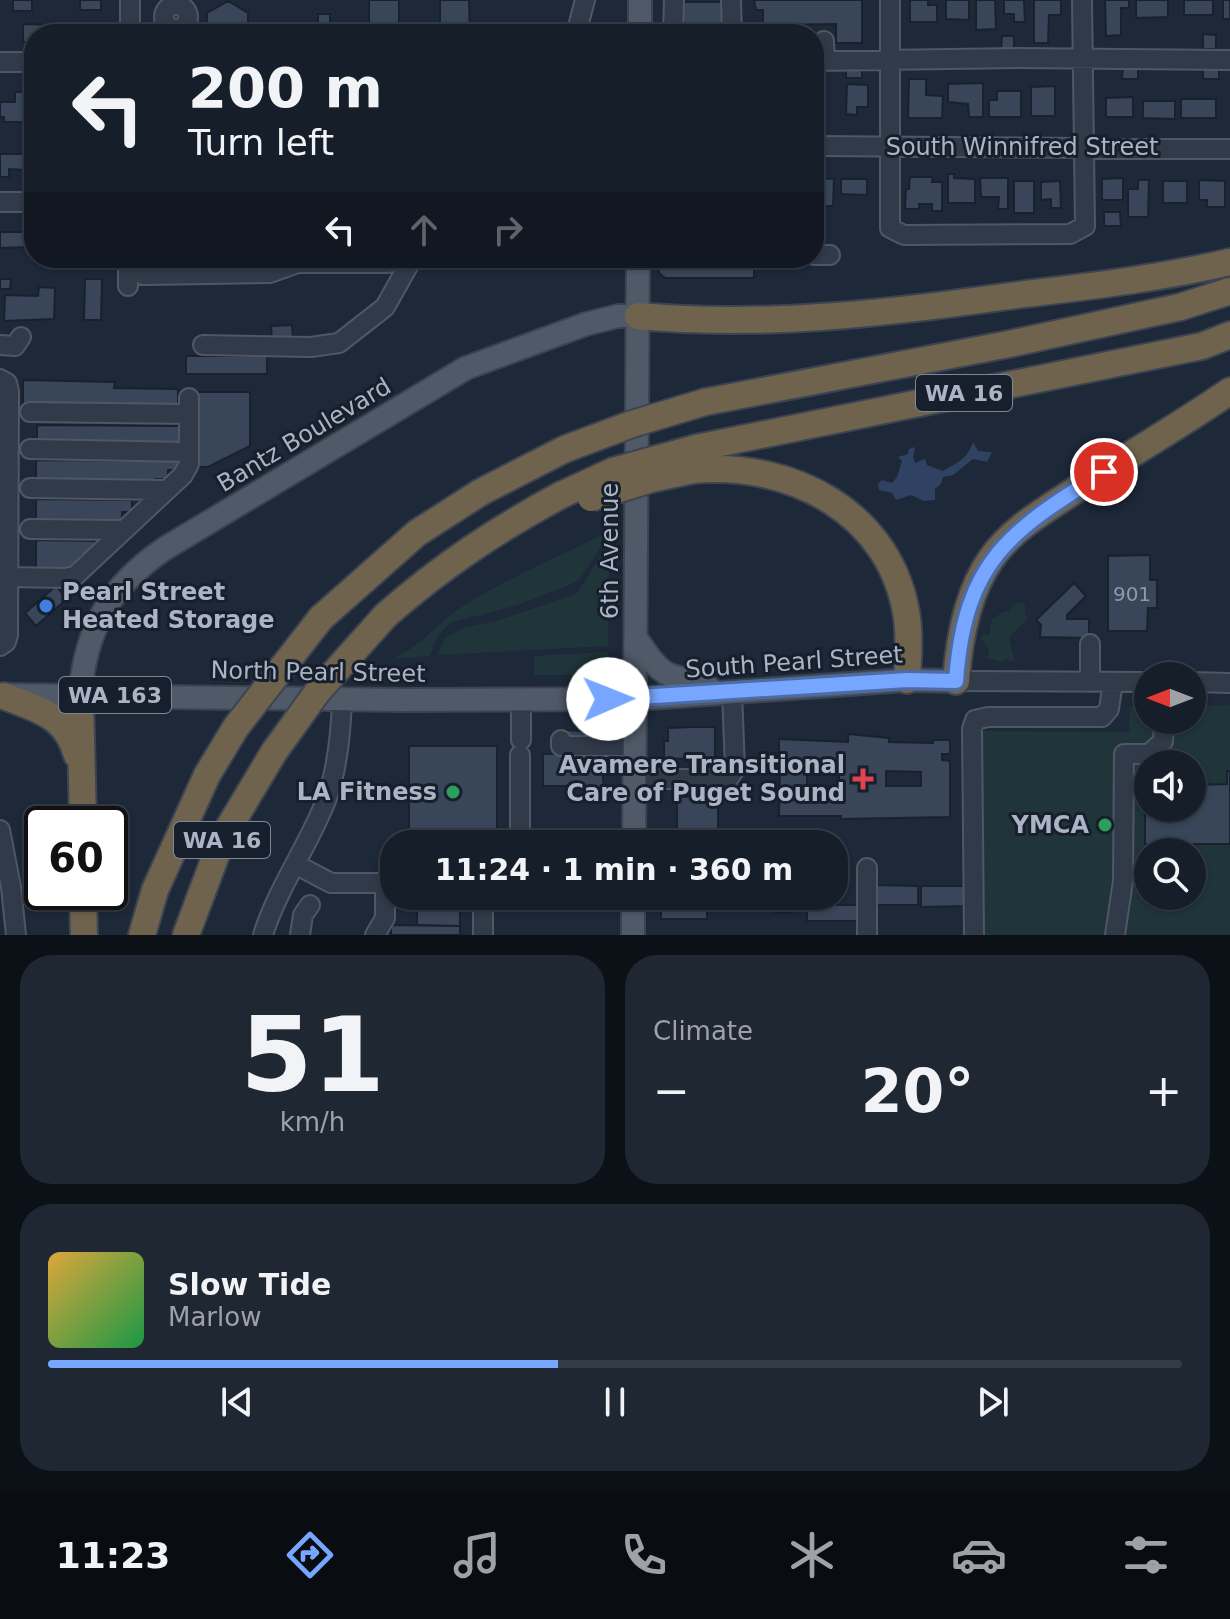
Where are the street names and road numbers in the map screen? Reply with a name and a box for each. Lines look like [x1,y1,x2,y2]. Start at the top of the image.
street label: South Winnifred Street [886,133,1158,161]
street label: Bantz Boulevard [212,372,396,498]
road number: WA 16 [916,375,1012,411]
street label: 6th Avenue [596,483,624,619]
street label: South Pearl Street [685,640,903,684]
street label: North Pearl Street [210,656,426,688]
road number: WA 163 [59,677,171,713]
road number: WA 16 [174,822,270,858]

